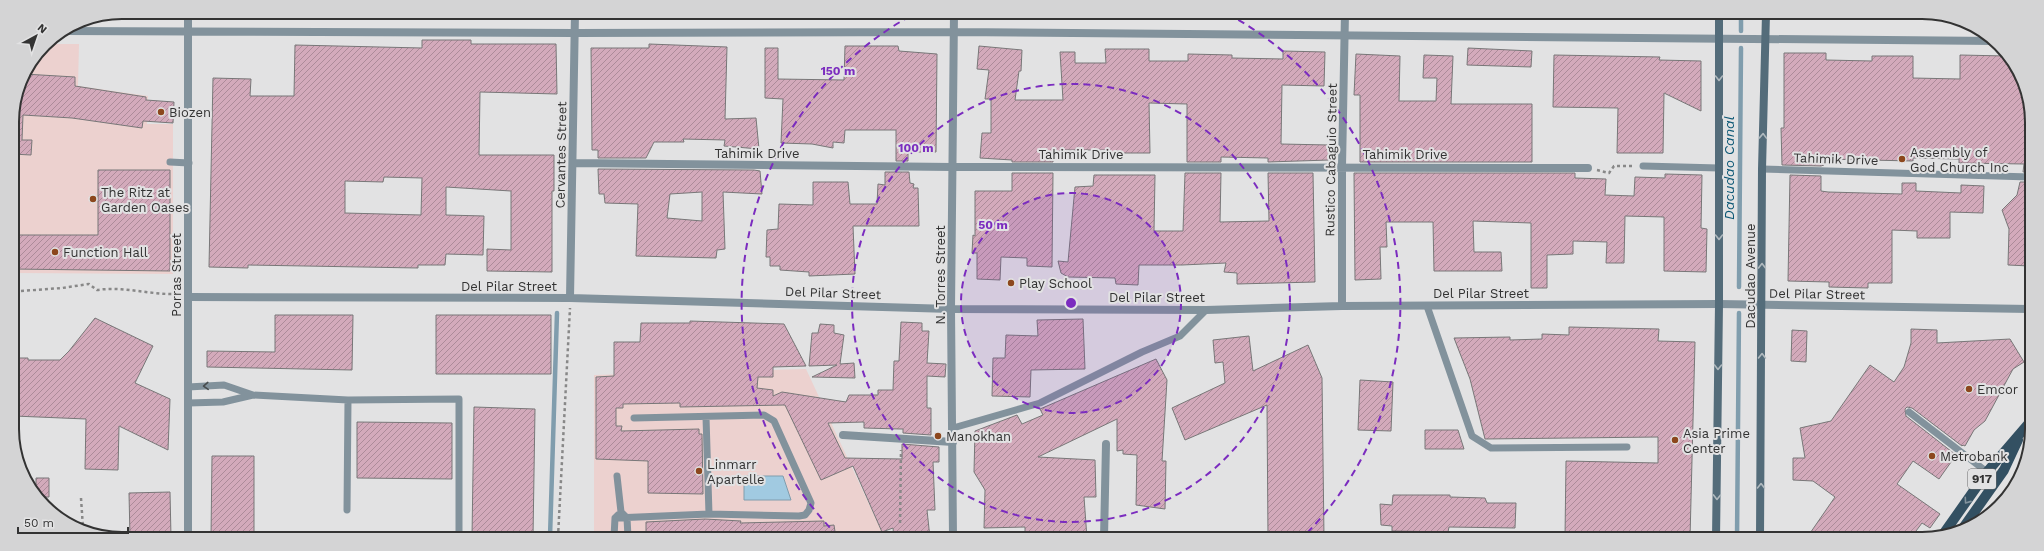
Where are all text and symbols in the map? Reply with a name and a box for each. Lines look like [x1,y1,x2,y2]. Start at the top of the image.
north arrow [16,16,56,56]
text: N [35,21,49,36]
text: 150 m [821,64,855,78]
one-way arrow [1715,75,1723,81]
street label: Rustico Cabaguio Street [1322,83,1340,237]
street label: Cervantes Street [553,101,569,209]
place label: Biozen [169,105,211,120]
marker: Biozen [156,107,166,117]
water label: Dacudao Canal [1721,116,1737,220]
one-way arrow [1759,133,1767,139]
text: 100 m [898,141,934,155]
place label: Assembly of God Church Inc [1910,145,2009,175]
street label: Tahimik Drive [714,146,800,161]
street label: Tahimik Drive [1038,147,1124,162]
street label: Tahimik Drive [1362,147,1448,162]
street label: Tahimik Drive [1793,150,1879,168]
marker: Assembly of God Church Inc [1897,154,1907,164]
place label: The Ritz at Garden Oases [101,185,189,215]
marker: The Ritz at Garden Oases [88,194,98,204]
text: 50 m [978,218,1008,232]
street label: Dacudao Avenue [1743,223,1758,329]
street label: N. Torres Street [933,225,948,325]
street label: Porras Street [169,233,184,317]
one-way arrow [1715,234,1723,240]
place label: Function Hall [63,245,148,260]
marker: Function Hall [50,247,60,257]
one-way arrow [1758,263,1766,269]
place label: Play School [1019,276,1092,291]
marker: Play School [1006,278,1016,288]
street label: Del Pilar Street [461,279,558,294]
street label: Del Pilar Street [785,284,882,302]
street label: Del Pilar Street [1433,286,1530,301]
street label: Del Pilar Street [1769,286,1866,302]
street label: Del Pilar Street [1109,290,1206,305]
centre of rings [1064,296,1078,310]
one-way arrow [1758,353,1766,359]
one-way arrow [1714,364,1722,370]
one-way arrow [203,382,209,390]
place label: Emcor [1977,382,2018,397]
marker: Emcor [1964,384,1974,394]
place label: Asia Prime Center [1683,426,1750,456]
place label: Manokhan [946,429,1011,444]
marker: Manokhan [933,431,943,441]
marker: Asia Prime Center [1670,435,1680,445]
place label: Metrobank [1940,449,2008,464]
marker: Metrobank [1927,451,1937,461]
place label: Linmarr Apartelle [707,457,764,487]
marker: Linmarr Apartelle [694,466,704,476]
road number: 917 [1968,469,1996,489]
one-way arrow [1757,483,1765,489]
one-way arrow [1712,494,1721,500]
one-way arrow [1965,496,1972,503]
scale bar [18,509,128,535]
text: 50 m [24,516,54,530]

